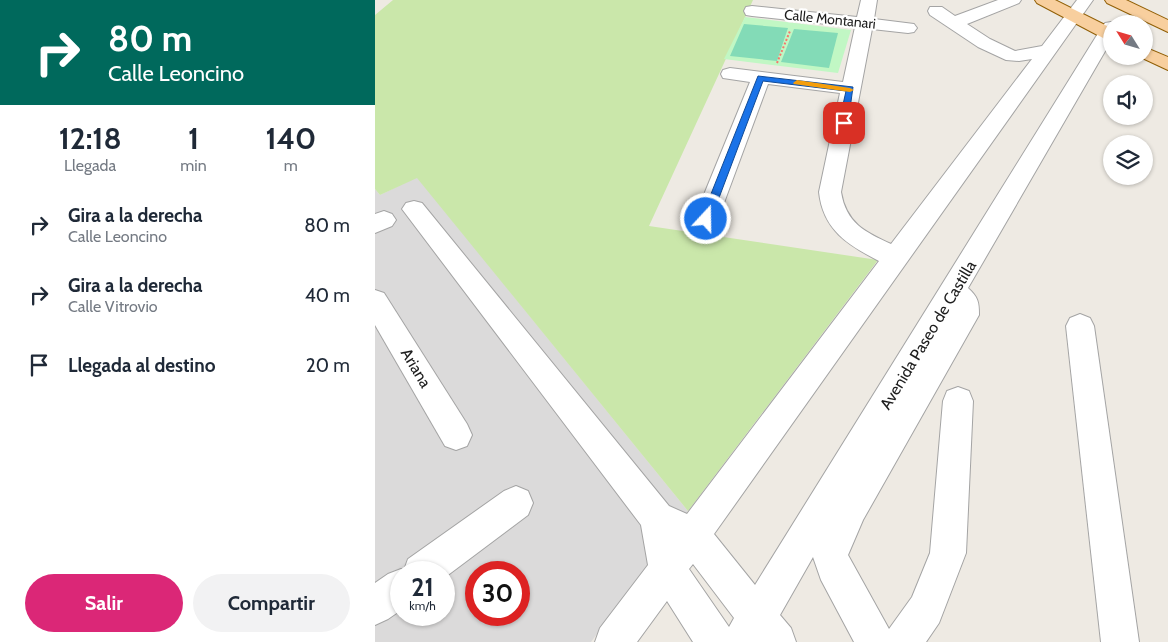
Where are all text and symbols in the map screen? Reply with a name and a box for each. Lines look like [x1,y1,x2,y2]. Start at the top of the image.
street label: Calle Montanari [783,5,877,33]
north arrow [1103,15,1153,65]
map controls [1103,15,1153,185]
text: 80 m [108,17,192,60]
icon: right [25,20,90,85]
text: Calle Leoncino [108,60,244,87]
button: sound [1103,75,1153,125]
pin [823,102,865,144]
icon: arrive [830,109,858,137]
text: 12:18 [59,120,122,157]
text: 1 [188,120,199,157]
text: 140 [265,120,316,157]
button: layers [1103,135,1153,185]
text: Llegada [64,156,116,175]
text: min [180,156,207,175]
text: m [284,156,298,175]
position arrow [679,192,731,244]
text: Gira a la derecha [68,204,203,227]
icon: right [25,211,53,239]
text: 80 m [304,214,350,237]
text: Calle Leoncino [68,227,167,246]
street label: Avenida Paseo de Castilla [876,257,980,413]
text: Gira a la derecha [68,274,203,297]
icon: right [25,281,53,309]
text: 40 m [305,284,350,307]
text: Calle Vitrovio [68,297,158,316]
street label: Ariana [397,345,435,391]
icon: arrive [25,351,53,379]
text: Llegada al destino [68,354,215,377]
text: 20 m [306,354,350,377]
speed limit sign: 30 [465,561,530,626]
text: 21 [411,572,434,602]
button: Salir [25,574,183,632]
button: Compartir [193,574,350,632]
text: km/h [409,598,436,613]

